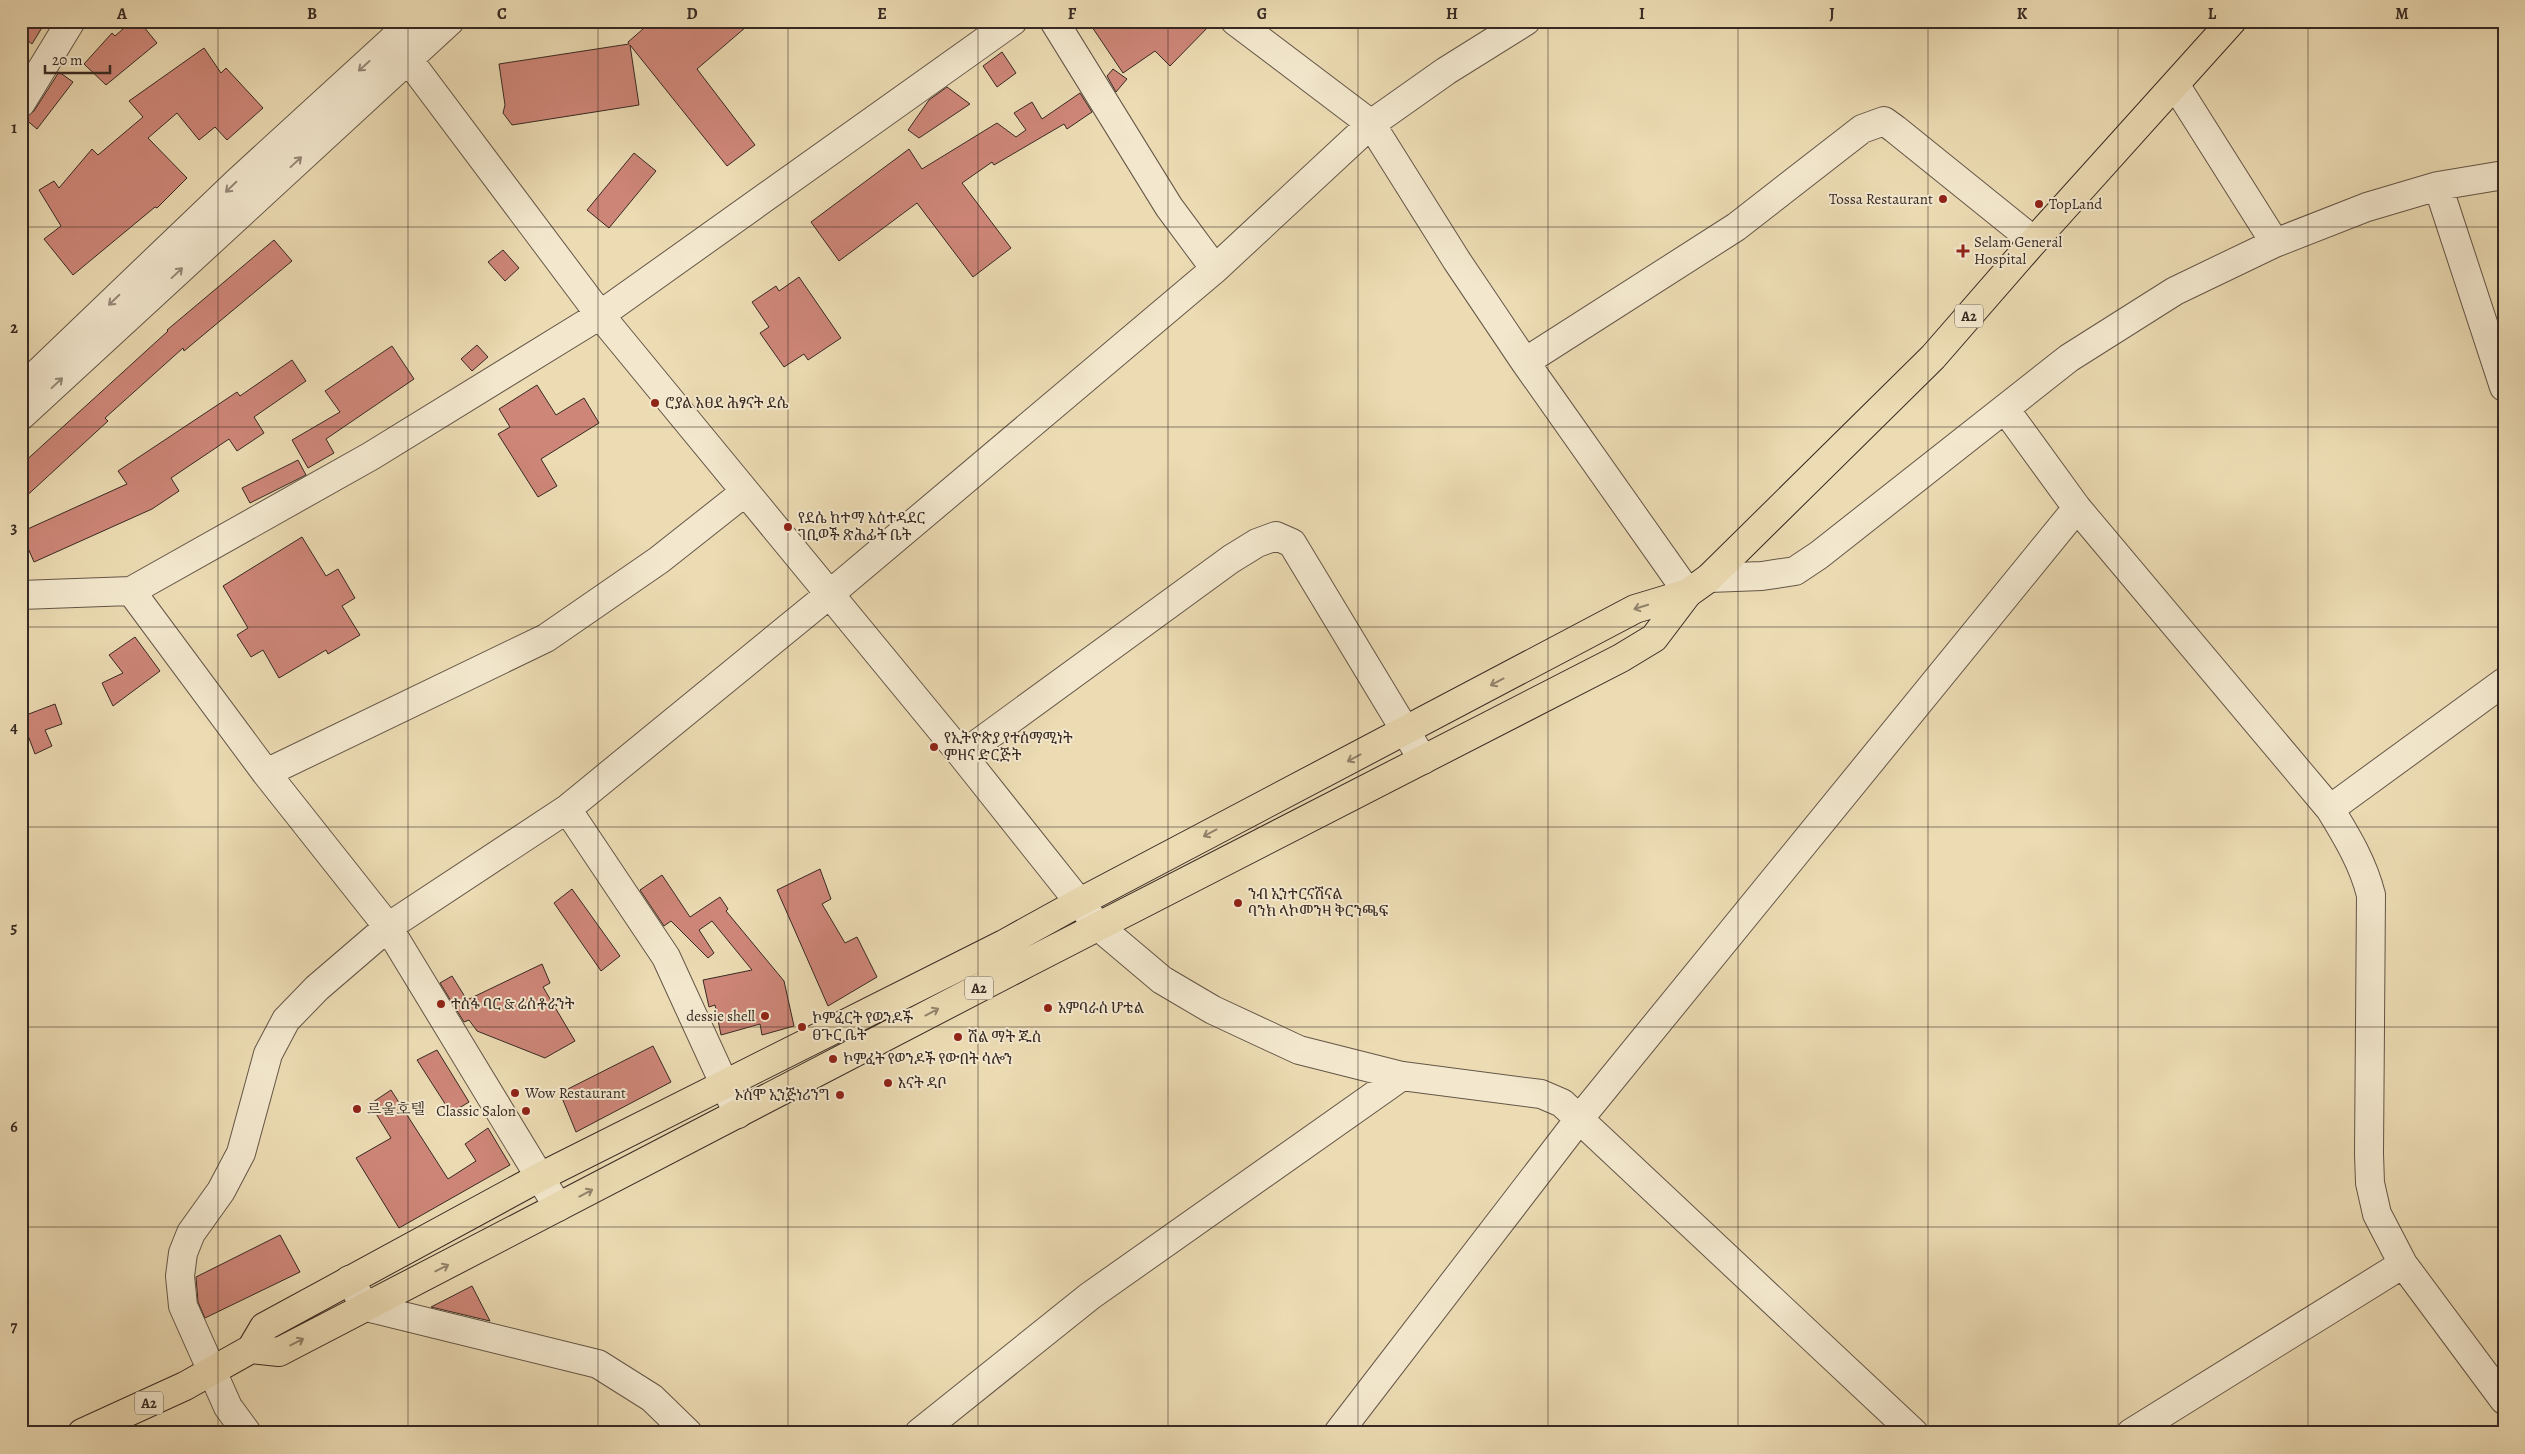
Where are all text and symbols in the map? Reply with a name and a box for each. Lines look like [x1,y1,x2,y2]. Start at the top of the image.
text: A [116,3,128,25]
text: B [307,3,317,25]
text: C [497,3,507,25]
text: D [686,3,698,25]
text: E [877,3,887,25]
text: F [1068,3,1077,25]
text: G [1257,3,1267,25]
text: H [1446,3,1458,25]
text: I [1639,3,1645,25]
text: J [1829,3,1835,25]
text: K [2017,3,2028,25]
text: L [2208,3,2217,25]
text: M [2395,3,2409,25]
scale bar [45,42,110,74]
text: 20 m [52,50,83,70]
one-way arrow [358,60,370,72]
text: 1 [11,117,17,139]
one-way arrow [290,157,303,168]
one-way arrow [226,181,238,193]
place label: Tossa Restaurant [1829,189,1933,209]
marker: Tossa Restaurant [1937,193,1949,205]
place label: TopLand [2049,194,2103,214]
marker: TopLand [2033,198,2045,210]
place label: Selam General Hospital [1974,232,2062,269]
marker: Selam General Hospital [1956,244,1970,258]
one-way arrow [170,267,183,278]
one-way arrow [108,294,121,306]
road number: A2 [1955,304,1983,328]
text: 2 [10,317,18,339]
one-way arrow [51,377,64,388]
place label: ሮያል አፀደ ሕፃናት ደሴ [665,393,788,413]
marker: ሮያል አፀደ ሕፃናት ደሴ [649,397,661,409]
place label: የደሴ ከተማ አስተዳደር ገቢወች ጽሕፊት ቤት [798,508,926,545]
text: 3 [11,517,18,539]
marker: የደሴ ከተማ አስተዳደር ገቢወች ጽሕፊት ቤት [782,521,794,533]
one-way arrow [1634,603,1650,612]
one-way arrow [1490,677,1505,687]
text: 4 [10,717,18,739]
place label: የኢትዮጵያ የተስማሚነት ምዘና ድርጅት [944,728,1073,765]
marker: የኢትዮጵያ የተስማሚነት ምዘና ድርጅት [928,741,940,753]
one-way arrow [1346,753,1361,763]
one-way arrow [1202,828,1217,838]
place label: ንብ ኢንተርናሽናል ባንክ ላኮመንዛ ቅርንጫፍ [1248,884,1388,921]
marker: ንብ ኢንተርናሽናል ባንክ ላኮመንዛ ቅርንጫፍ [1232,897,1244,909]
text: 5 [11,917,18,939]
road number: A2 [965,976,993,1000]
place label: ተስፋ ባር & ሬስቶራንት [451,994,575,1014]
marker: ተስፋ ባር & ሬስቶራንት [435,998,447,1010]
place label: አምባራስ ሆቴል [1058,998,1145,1018]
marker: አምባራስ ሆቴል [1042,1002,1054,1014]
place label: dessie shell [686,1006,755,1026]
one-way arrow [924,1007,939,1016]
place label: ኮምፈርት የወንዶች ፀጉር ቤት [812,1008,913,1045]
marker: dessie shell [759,1010,771,1022]
marker: ኮምፈርት የወንዶች ፀጉር ቤት [796,1021,808,1033]
place label: ሽል ማት ጁስ [968,1027,1041,1047]
marker: ሽል ማት ጁስ [952,1031,964,1043]
place label: ኮምፈት የወንዶች የውበት ሳሎን [843,1049,1012,1069]
marker: ኮምፈት የወንዶች የውበት ሳሎን [827,1053,839,1065]
place label: እናት ዳቦ [898,1073,947,1093]
marker: እናት ዳቦ [882,1077,894,1089]
place label: Wow Restaurant [524,1083,626,1103]
place label: ኦስሞ ኢንጅነሪንግ [734,1085,830,1105]
marker: Wow Restaurant [509,1087,521,1099]
marker: ኦስሞ ኢንጅነሪንግ [834,1089,846,1101]
place label: 르울호텔 [367,1099,425,1119]
place label: Classic Salon [436,1101,516,1121]
marker: 르울호텔 [351,1103,363,1115]
marker: Classic Salon [520,1105,532,1117]
text: 6 [10,1116,18,1138]
one-way arrow [578,1188,593,1197]
one-way arrow [434,1263,449,1272]
text: 7 [11,1316,18,1338]
one-way arrow [290,1337,305,1347]
road number: A2 [135,1392,163,1415]

